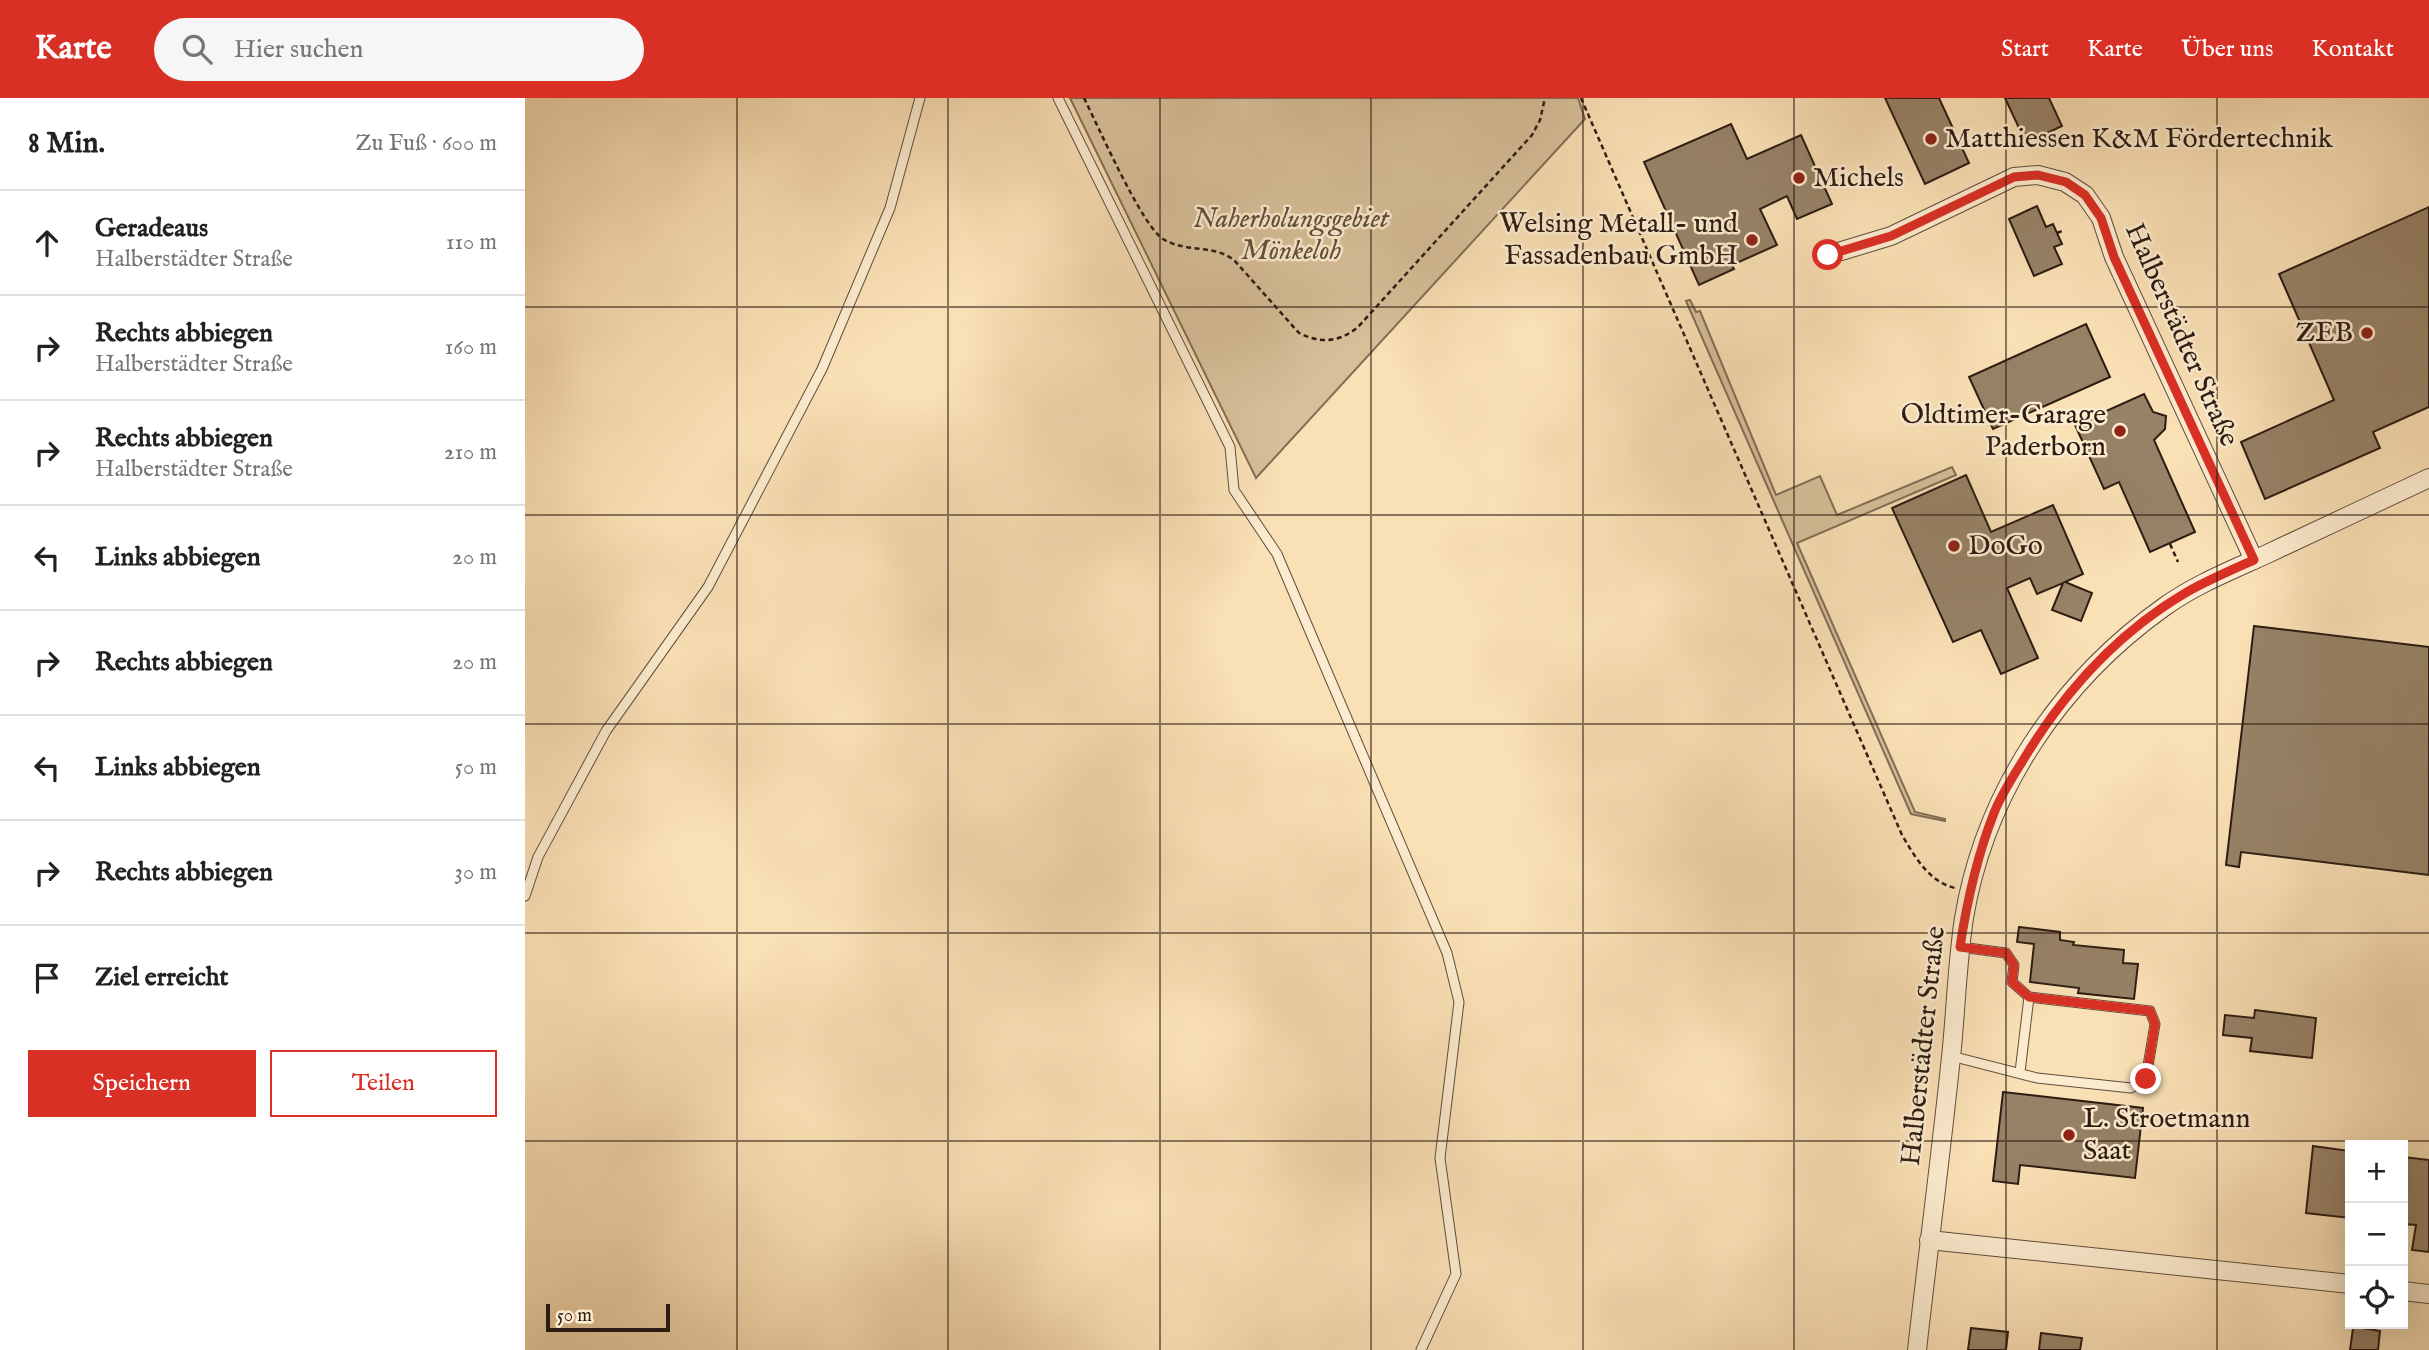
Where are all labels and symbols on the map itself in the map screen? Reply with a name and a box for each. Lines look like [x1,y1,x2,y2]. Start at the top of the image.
place label: Matthiessen K&M Fördertechnik [1945,122,2334,157]
marker: Matthiessen K&M Fördertechnik [1923,131,1939,147]
place label: Michels [1813,161,1904,196]
marker: Michels [1791,170,1807,186]
park label: Naherholungsgebiet Mönkeloh [1193,202,1390,269]
place label: Welsing Metall- und Fassadenbau GmbH [1499,207,1738,274]
street label: Halberstädter Straße [2116,218,2246,452]
marker: Welsing Metall- und Fassadenbau GmbH [1744,232,1760,248]
route start [1812,239,1843,270]
place label: ZEB [2295,316,2353,351]
marker: ZEB [2359,325,2375,341]
place label: Oldtimer-Garage Paderborn [1901,398,2106,465]
marker: Oldtimer-Garage Paderborn [2112,423,2128,439]
place label: DoGo [1968,529,2043,564]
marker: DoGo [1946,538,1962,554]
street label: Halberstädter Straße [1894,924,1954,1168]
route end [2130,1063,2161,1094]
place label: L. Stroetmann Saat [2083,1102,2250,1169]
marker: L. Stroetmann Saat [2061,1127,2077,1143]
scale bar [546,1301,670,1333]

